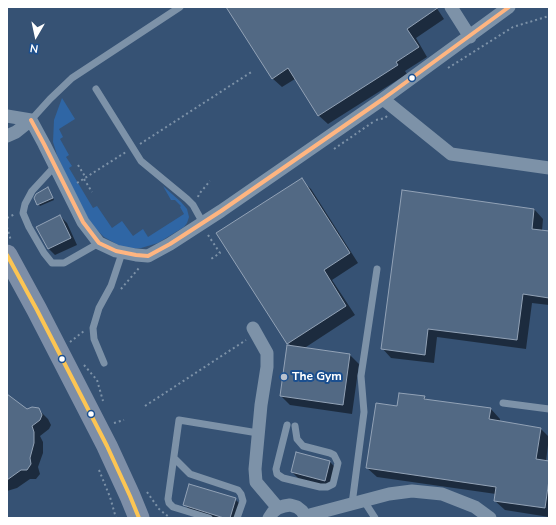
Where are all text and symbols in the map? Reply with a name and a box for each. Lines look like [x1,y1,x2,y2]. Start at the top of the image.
north arrow [16,16,56,56]
text: N [29,40,39,56]
unlabelled marker [407,73,417,83]
unlabelled marker [57,354,67,364]
place label: The Gym [292,370,342,384]
marker: The Gym [279,372,289,382]
unlabelled marker [86,409,96,419]

